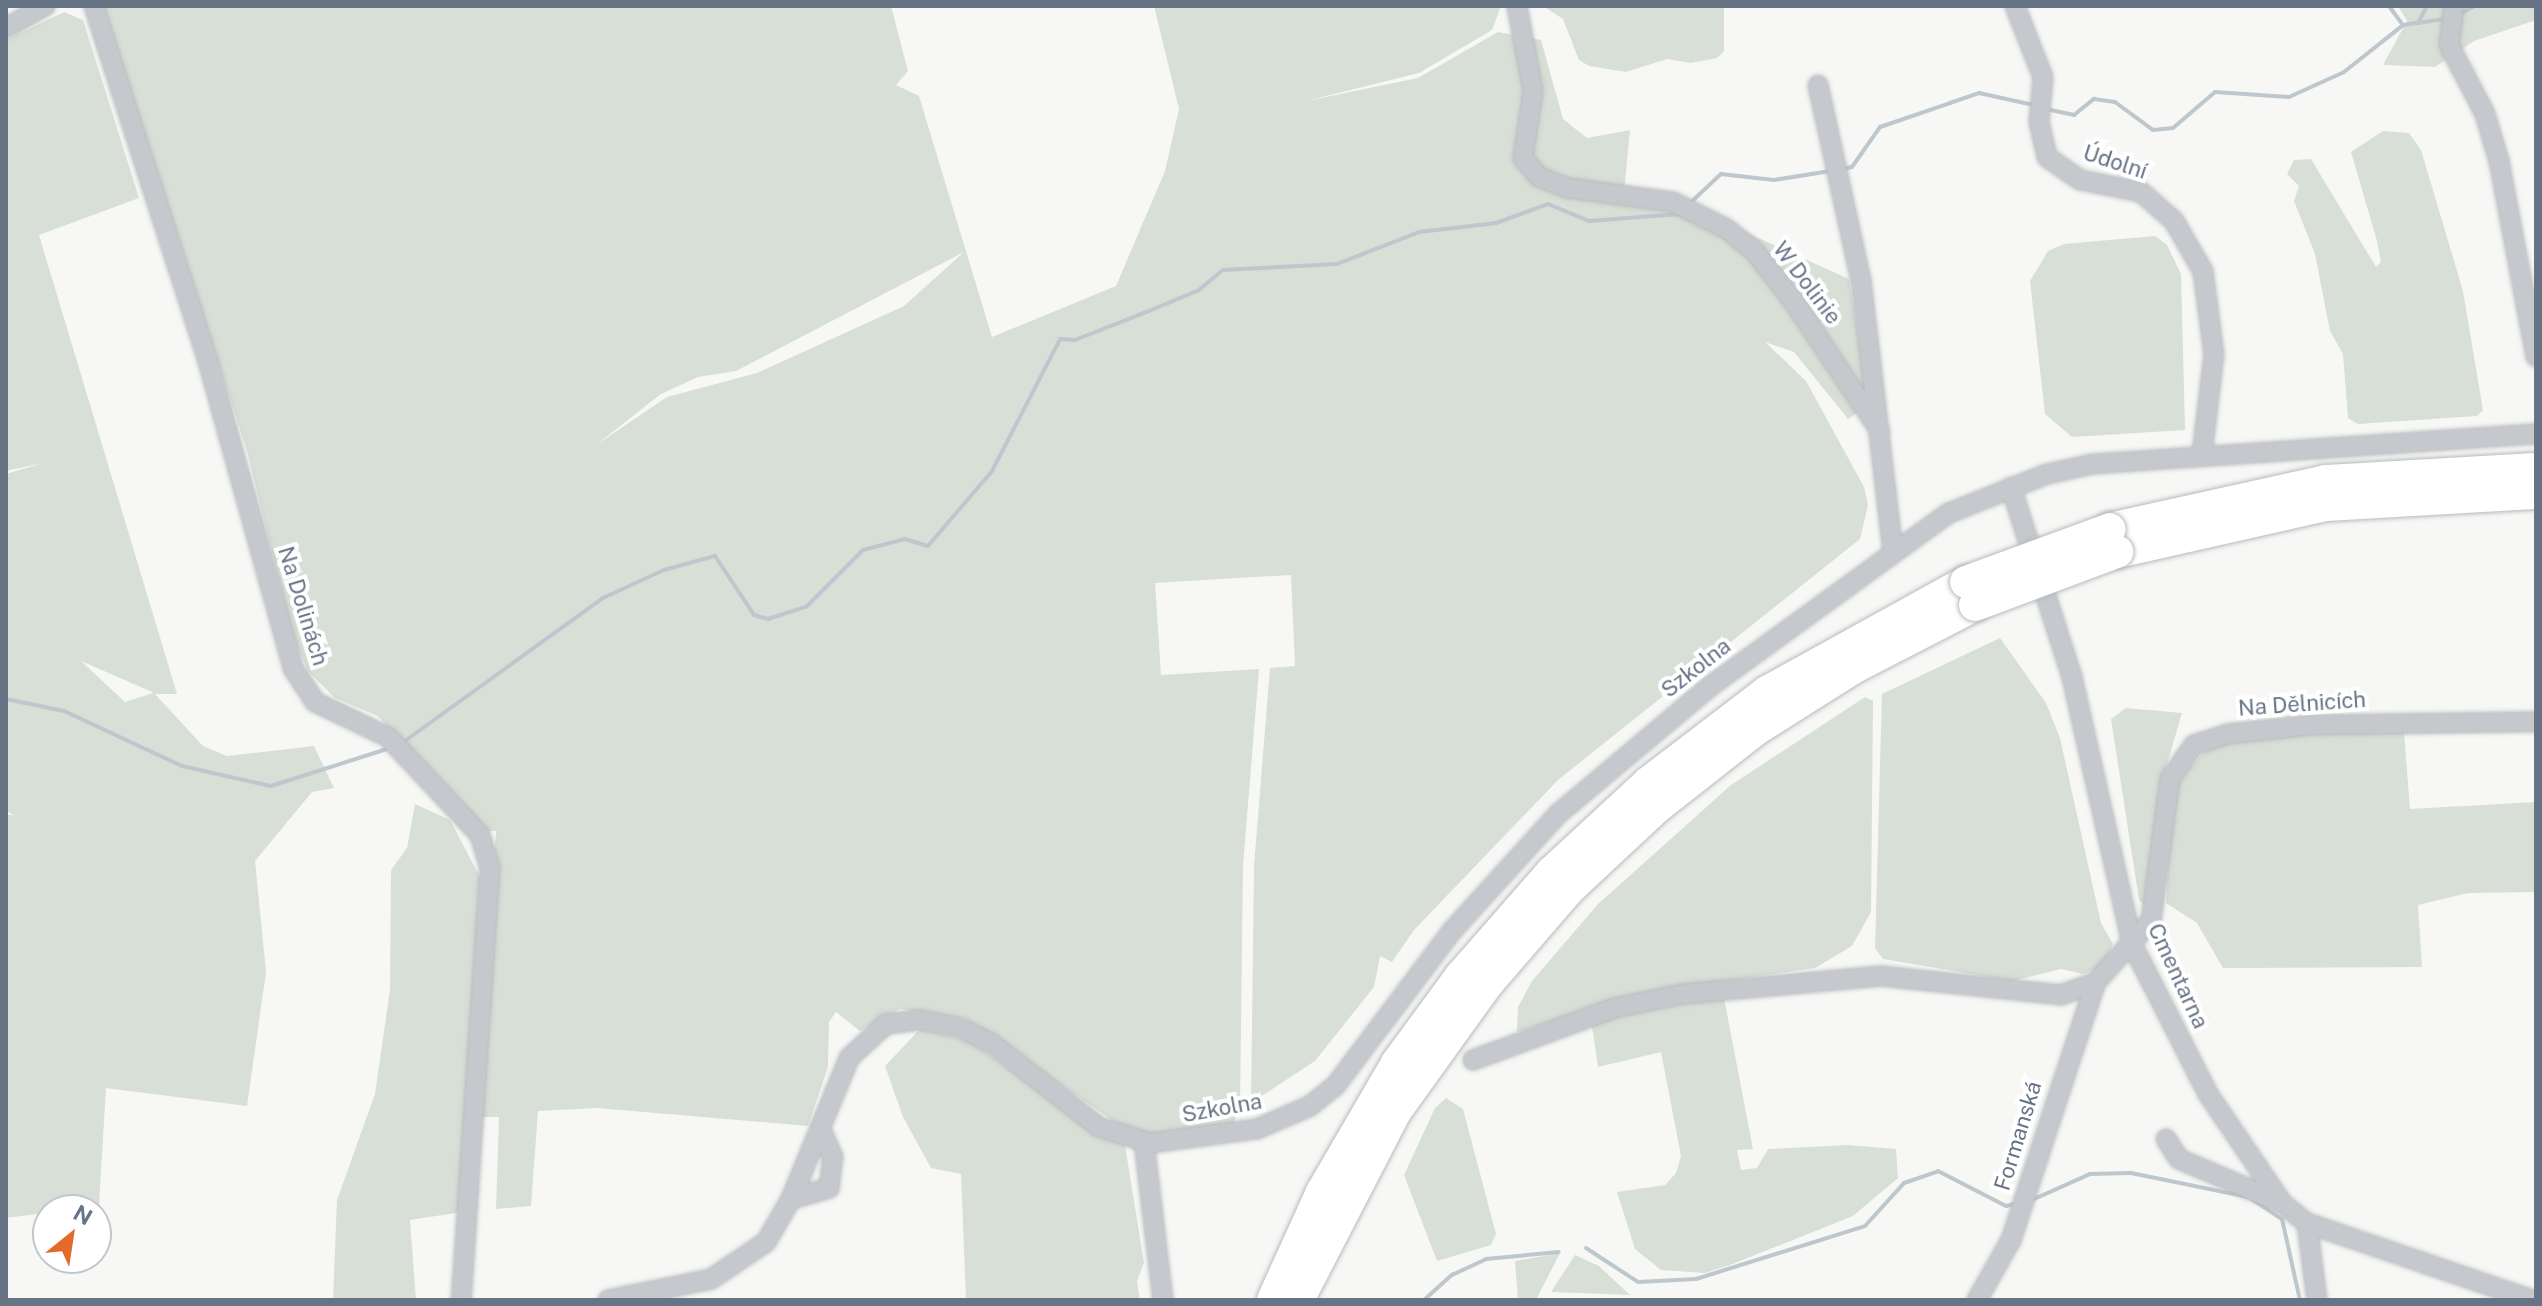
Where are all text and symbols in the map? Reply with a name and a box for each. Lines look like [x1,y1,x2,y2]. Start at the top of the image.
street label: Údolní [2080,139,2150,185]
street label: W Dolinie [1767,236,1847,330]
street label: Na Dolinách [272,543,334,669]
street label: Szkolna [1656,633,1736,703]
street label: Na Dělnicích [2237,686,2367,722]
street label: Cmentarna [2142,919,2214,1033]
street label: Formanská [1989,1078,2047,1194]
street label: Szkolna [1180,1088,1264,1128]
north arrow [32,1194,112,1274]
text: N [69,1199,97,1231]

